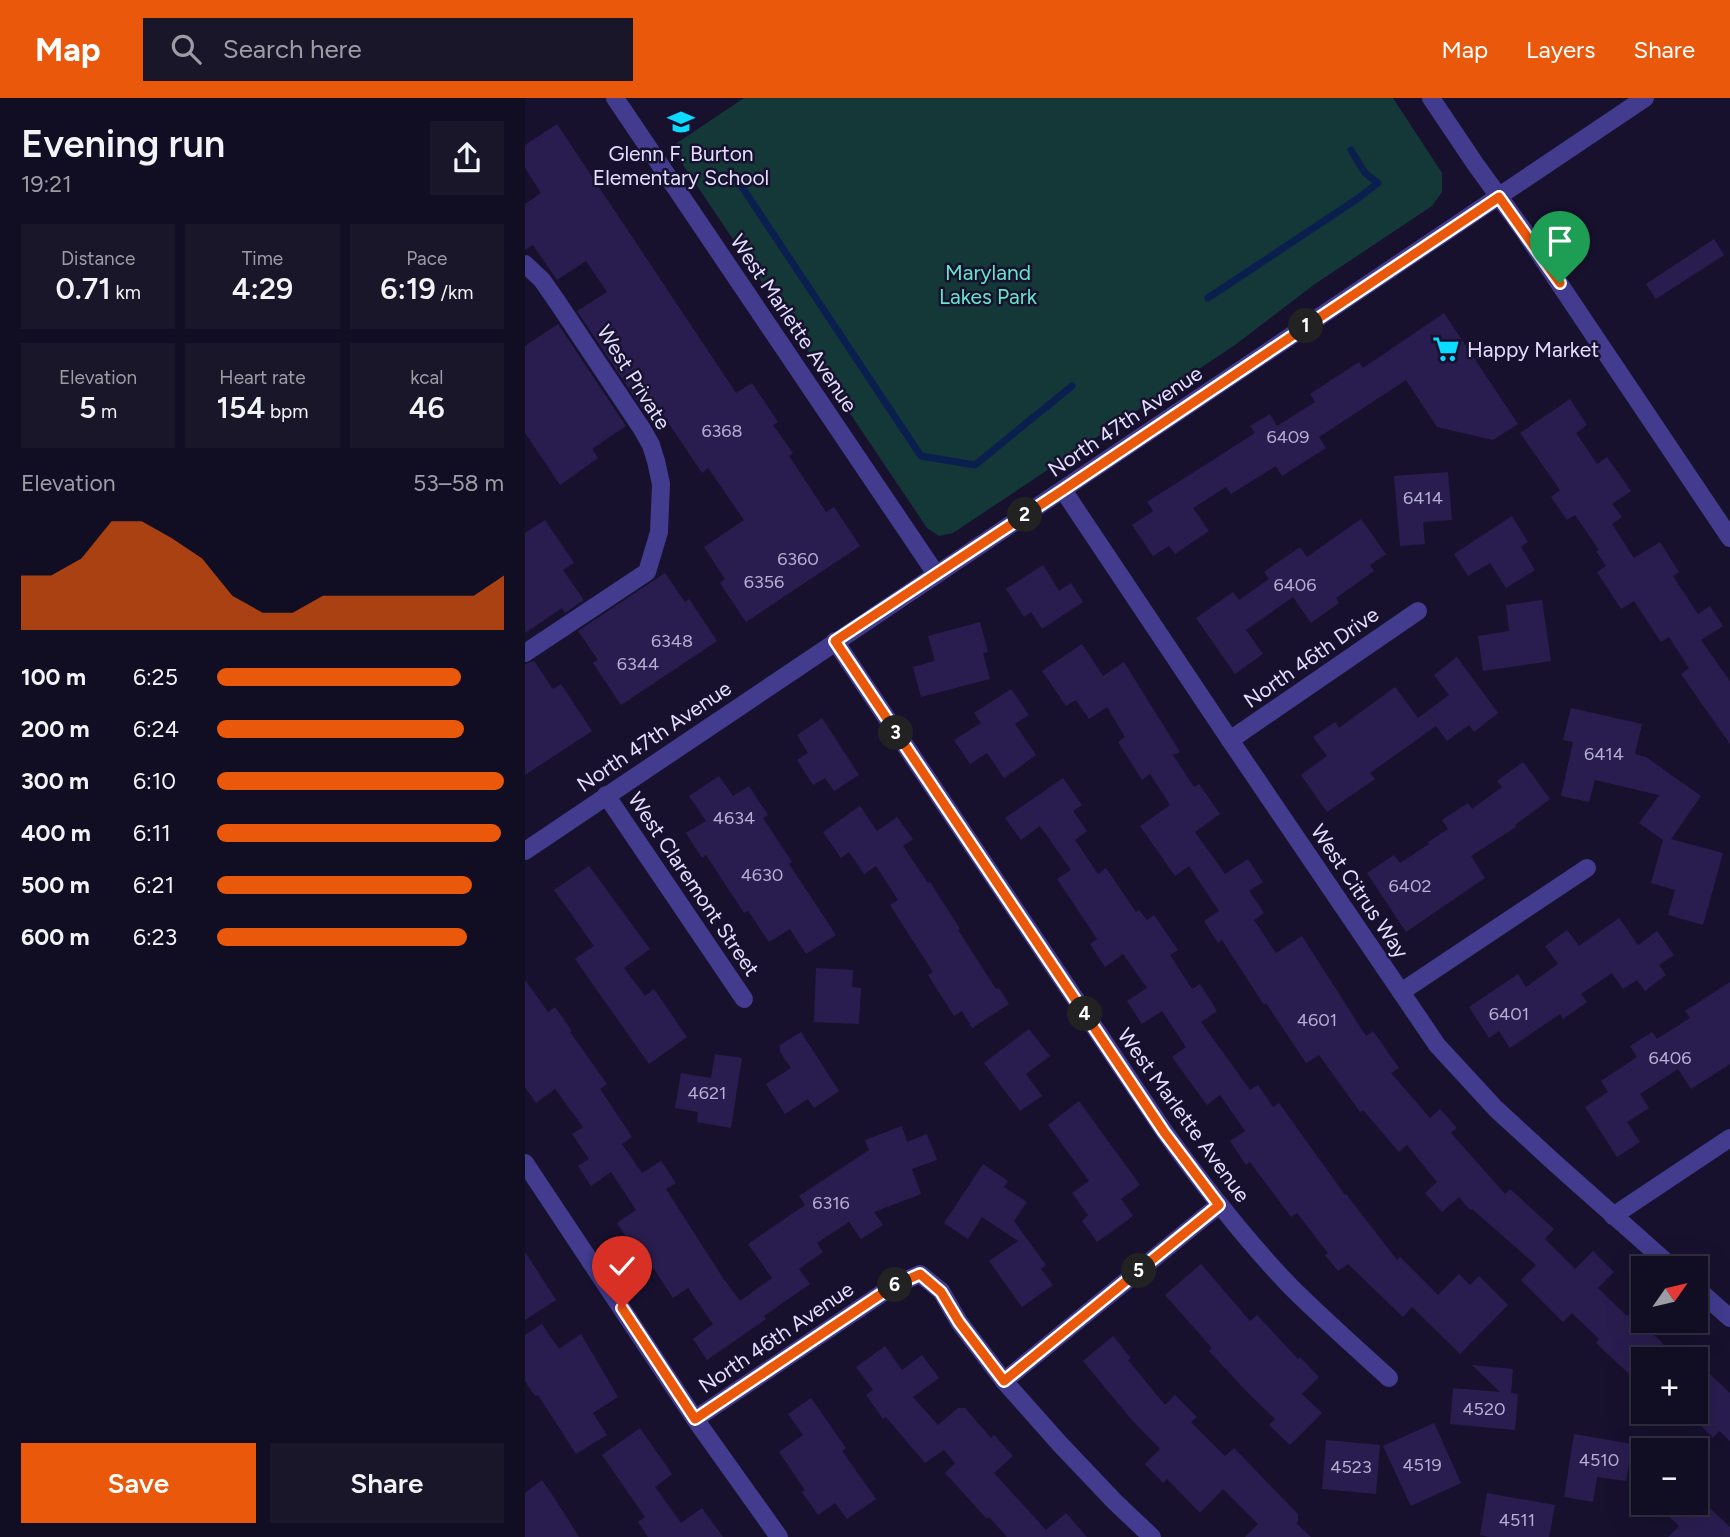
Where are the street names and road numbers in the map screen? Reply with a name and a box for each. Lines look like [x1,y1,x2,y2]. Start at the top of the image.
street label: West Marlette Avenue [725,229,863,417]
street label: West Private [592,320,676,434]
street label: North 47th Avenue [1043,360,1207,482]
street label: North 46th Drive [1239,601,1383,713]
street label: North 47th Avenue [572,675,736,797]
street label: West Claremont Street [623,787,765,981]
street label: West Citrus Way [1306,819,1414,963]
street label: West Marlette Avenue [1113,1023,1255,1207]
street label: North 46th Avenue [694,1276,858,1398]

